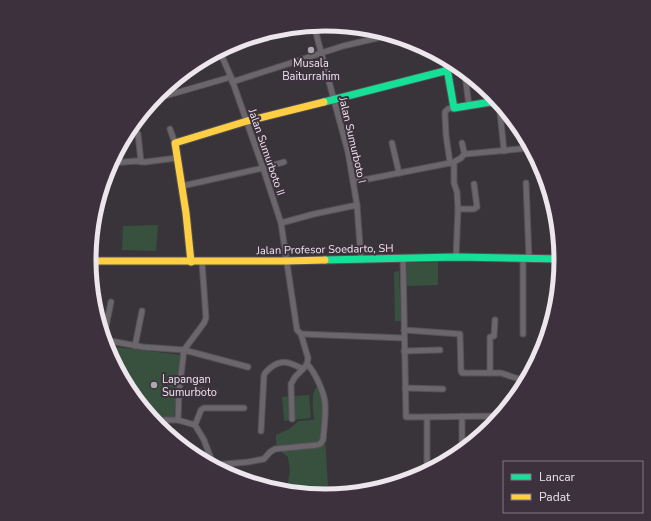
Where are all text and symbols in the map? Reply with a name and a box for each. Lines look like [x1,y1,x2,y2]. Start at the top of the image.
marker: Musala Baiturrahim [306,45,316,55]
place label: Musala Baiturrahim [282,56,340,84]
street label: Jalan Sumurboto I [335,95,370,185]
street label: Jalan Sumurboto II [244,106,288,198]
street label: Jalan Profesor Soedarto, SH [255,241,394,258]
place label: Lapangan Sumurboto [162,372,217,400]
marker: Lapangan Sumurboto [149,380,159,390]
legend [503,461,643,513]
text: Lancar [539,469,576,485]
text: Padat [539,489,571,505]

